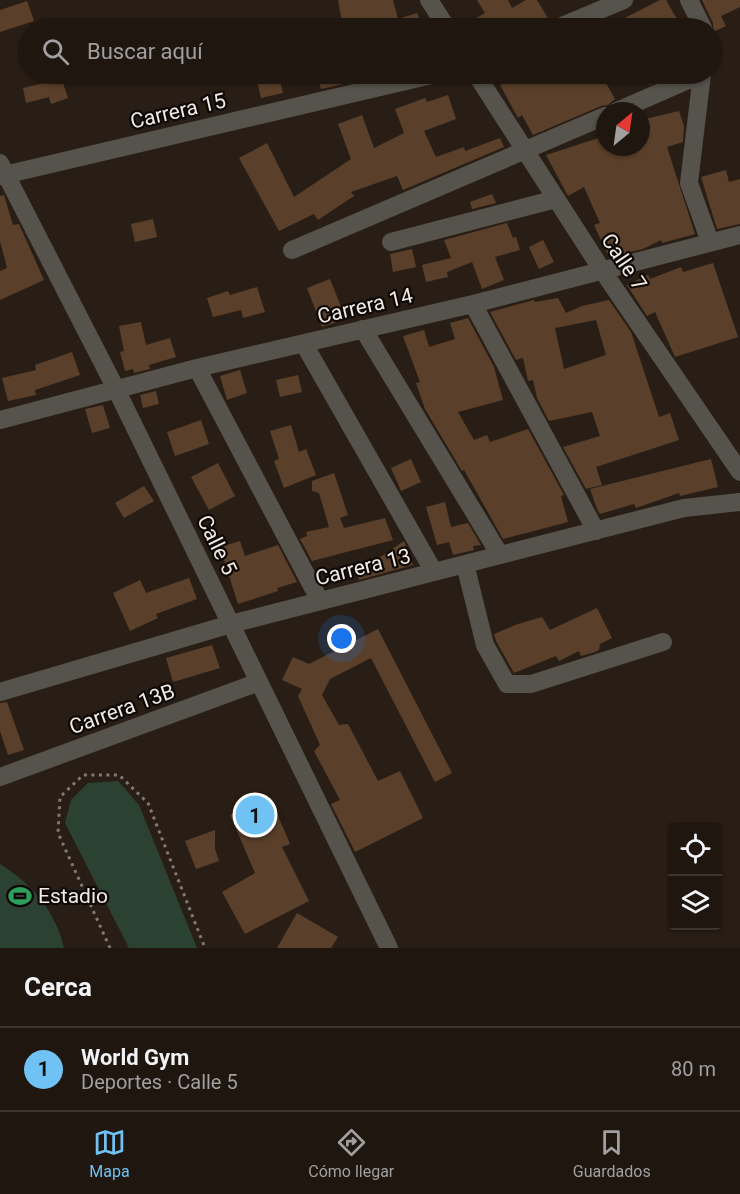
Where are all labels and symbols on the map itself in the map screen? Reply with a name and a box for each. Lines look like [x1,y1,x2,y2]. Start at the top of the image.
street label: Carrera 15 [128,88,228,134]
north arrow [596,102,650,156]
street label: Calle 7 [596,229,652,295]
street label: Carrera 14 [315,283,415,329]
street label: Calle 5 [192,511,242,579]
street label: Carrera 13 [313,544,413,590]
your location [327,624,356,653]
street label: Carrera 13B [66,679,178,739]
pin: 1 [236,792,274,838]
sports icon: Estadio [7,883,33,909]
place label: Estadio [38,884,108,908]

